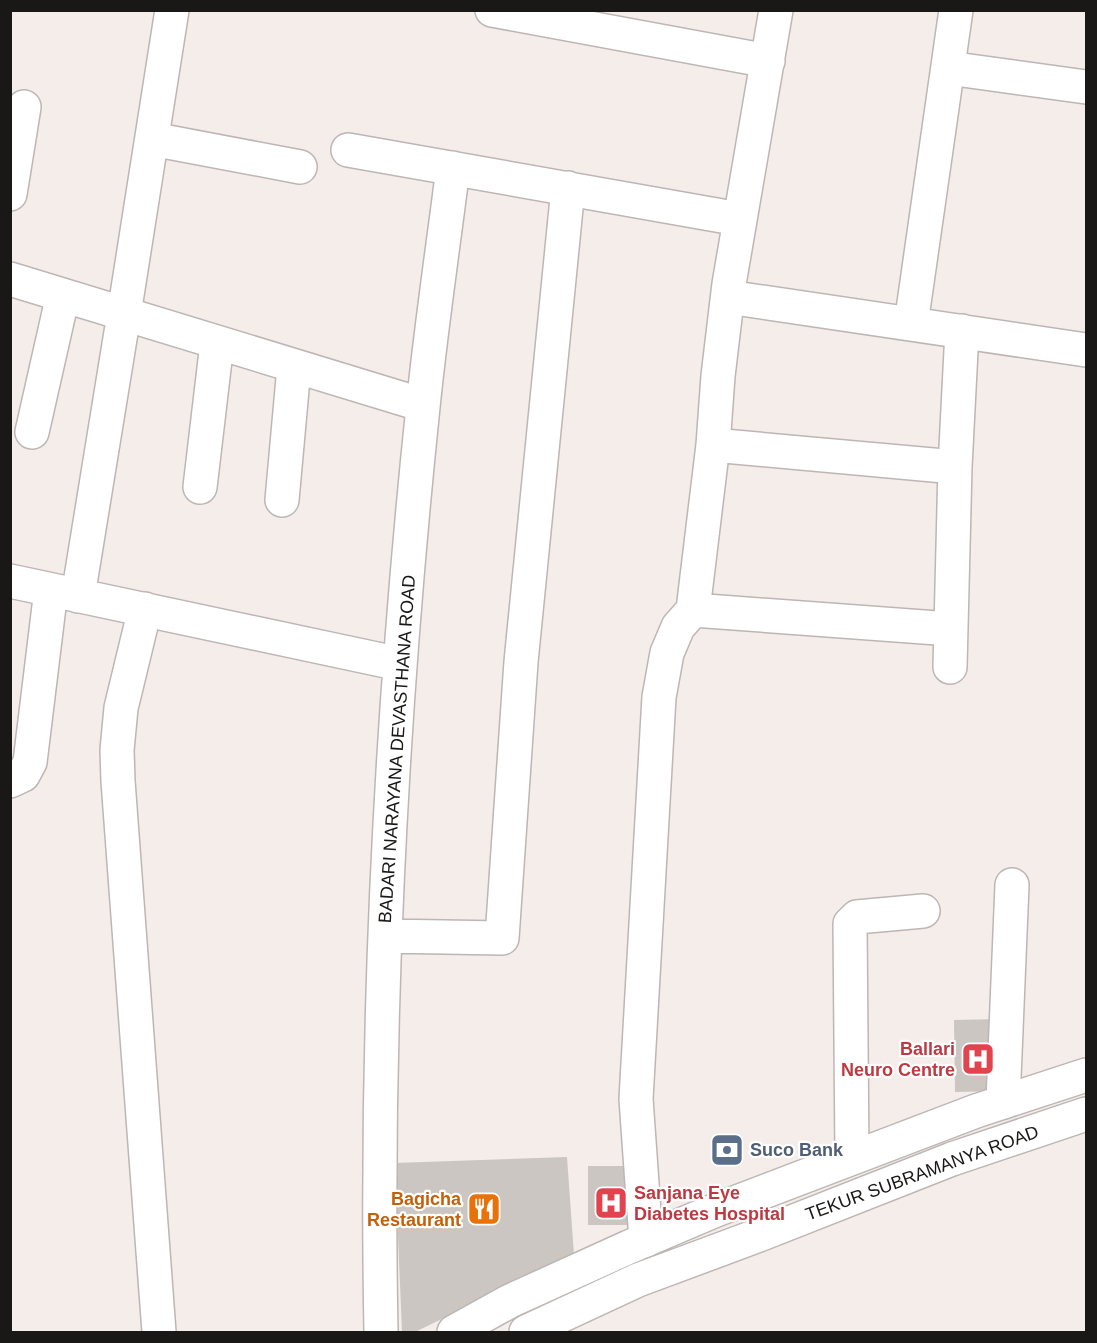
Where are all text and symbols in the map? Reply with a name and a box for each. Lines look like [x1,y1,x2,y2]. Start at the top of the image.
street label: BADARI NARAYANA DEVASTHANA ROAD [375,574,419,924]
place label: Ballari Neuro Centre [841,1039,955,1080]
hospital icon: Ballari Neuro Centre [960,1041,996,1077]
street label: TEKUR SUBRAMANYA ROAD [803,1121,1041,1225]
bank icon: Suco Bank [709,1132,745,1168]
place label: Suco Bank [750,1140,844,1160]
place label: Sanjana Eye Diabetes Hospital [634,1183,785,1224]
hospital icon: Sanjana Eye Diabetes Hospital [593,1185,629,1221]
place label: Bagicha Restaurant [367,1189,462,1230]
restaurant icon: Bagicha Restaurant [466,1191,502,1227]

